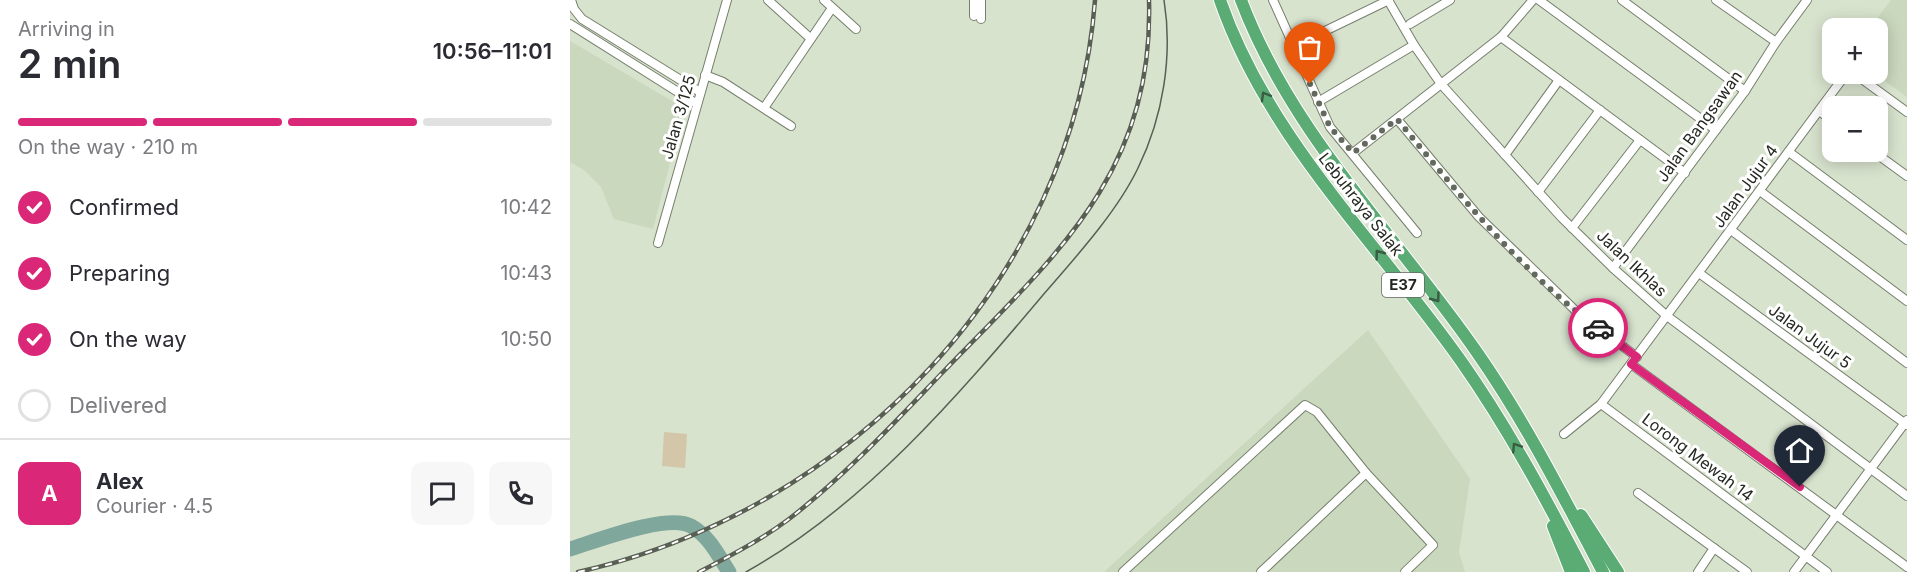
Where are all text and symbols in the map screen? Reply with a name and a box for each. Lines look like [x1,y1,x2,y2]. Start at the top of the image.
text: Arriving in [18,17,115,41]
map controls [1822,18,1888,162]
button: + [1822,18,1888,84]
pin [1284,22,1335,84]
icon: bag [1293,31,1326,64]
text: 10:56–11:01 [433,38,552,64]
text: 2 min [18,40,121,87]
street label: Jalan Bangsawan [1652,66,1746,186]
street label: Jalan 3/125 [656,73,700,161]
one-way arrow [1261,92,1273,102]
button: − [1822,96,1888,162]
text: On the way · 210 m [18,135,198,159]
street label: Jalan Jujur 4 [1708,141,1782,231]
street label: Lebuhraya Salak [1315,149,1408,260]
icon: check [18,191,51,224]
text: Confirmed [69,194,179,220]
text: 10:42 [500,195,552,219]
street label: Jalan Ikhlas [1593,225,1671,301]
one-way arrow [1375,250,1386,261]
icon: check [18,257,51,290]
text: Preparing [69,260,170,286]
text: 10:43 [500,261,552,285]
road number: E37 [1382,273,1424,297]
one-way arrow [1429,292,1440,303]
courier [1568,298,1628,358]
street label: Jalan Jujur 5 [1765,299,1855,373]
icon: car [1582,312,1615,345]
icon: check [18,323,51,356]
text: On the way [69,326,187,352]
text: 10:50 [501,327,552,351]
text: Delivered [69,392,167,418]
street label: Lorong Mewah 14 [1638,409,1758,505]
pin [1774,425,1825,487]
icon: home [1783,434,1816,467]
one-way arrow [1512,443,1524,453]
button: chat [411,462,474,525]
button: phone [489,462,552,525]
text: Alex [96,468,144,494]
text: A [41,480,58,506]
text: Courier · 4.5 [96,494,213,518]

